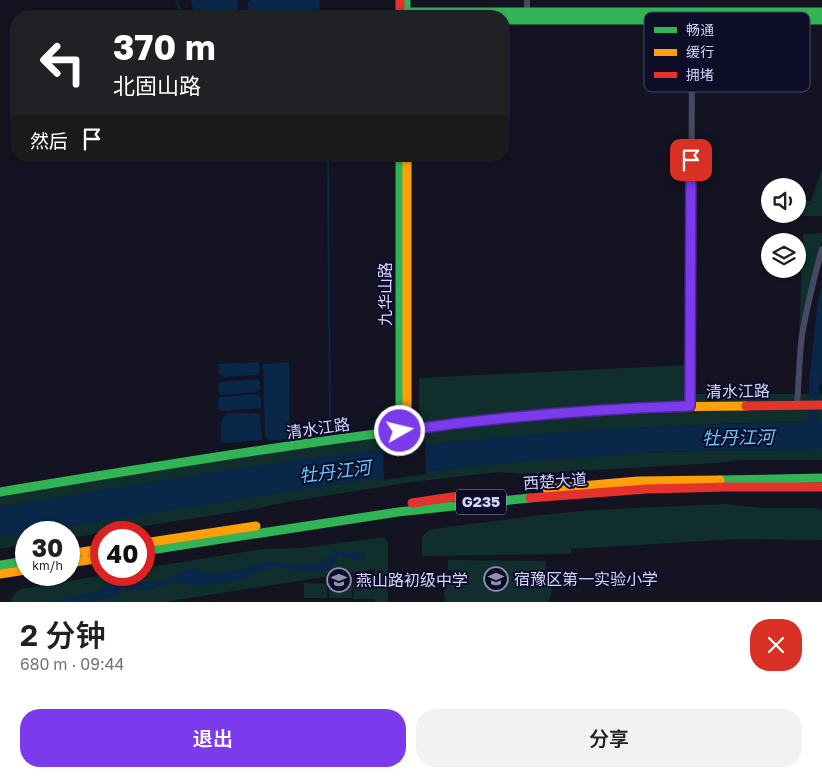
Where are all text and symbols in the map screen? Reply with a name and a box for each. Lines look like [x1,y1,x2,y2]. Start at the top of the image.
legend [644,12,810,92]
text: 畅通 [686,21,714,38]
text: 370 m [113,26,216,68]
icon: left [30,30,95,95]
text: 缓行 [686,43,714,60]
text: 拥堵 [686,66,714,83]
text: 北固山路 [113,72,201,99]
icon: arrive [78,125,106,153]
text: 然后 [30,129,68,152]
pin [670,139,712,181]
icon: arrive [677,146,705,174]
map controls [761,178,806,278]
button: sound [761,178,806,223]
button: layers [761,233,806,278]
street label: 九华山路 [375,262,395,326]
street label: 清水江路 [706,380,770,402]
position arrow [373,404,425,456]
street label: 清水江路 [285,414,351,442]
water label: 牡丹江河 [702,425,777,449]
water label: 牡丹江河 [298,455,375,486]
street label: 西楚大道 [522,469,588,493]
road number: G235 [456,490,506,514]
speed limit sign: 40 [90,521,155,586]
text: 30 [32,532,63,563]
text: km/h [32,558,63,573]
school or university icon: 宿豫区第一实验小学 [483,566,509,592]
school or university icon: 燕山路初级中学 [326,567,352,593]
place label: 宿豫区第一实验小学 [514,569,658,589]
place label: 燕山路初级中学 [356,570,468,590]
text: 2 分钟 [20,617,105,653]
button: close [750,619,802,671]
text: 680 m · 09:44 [20,654,124,674]
button: 退出 [20,709,406,767]
button: 分享 [416,709,802,767]

